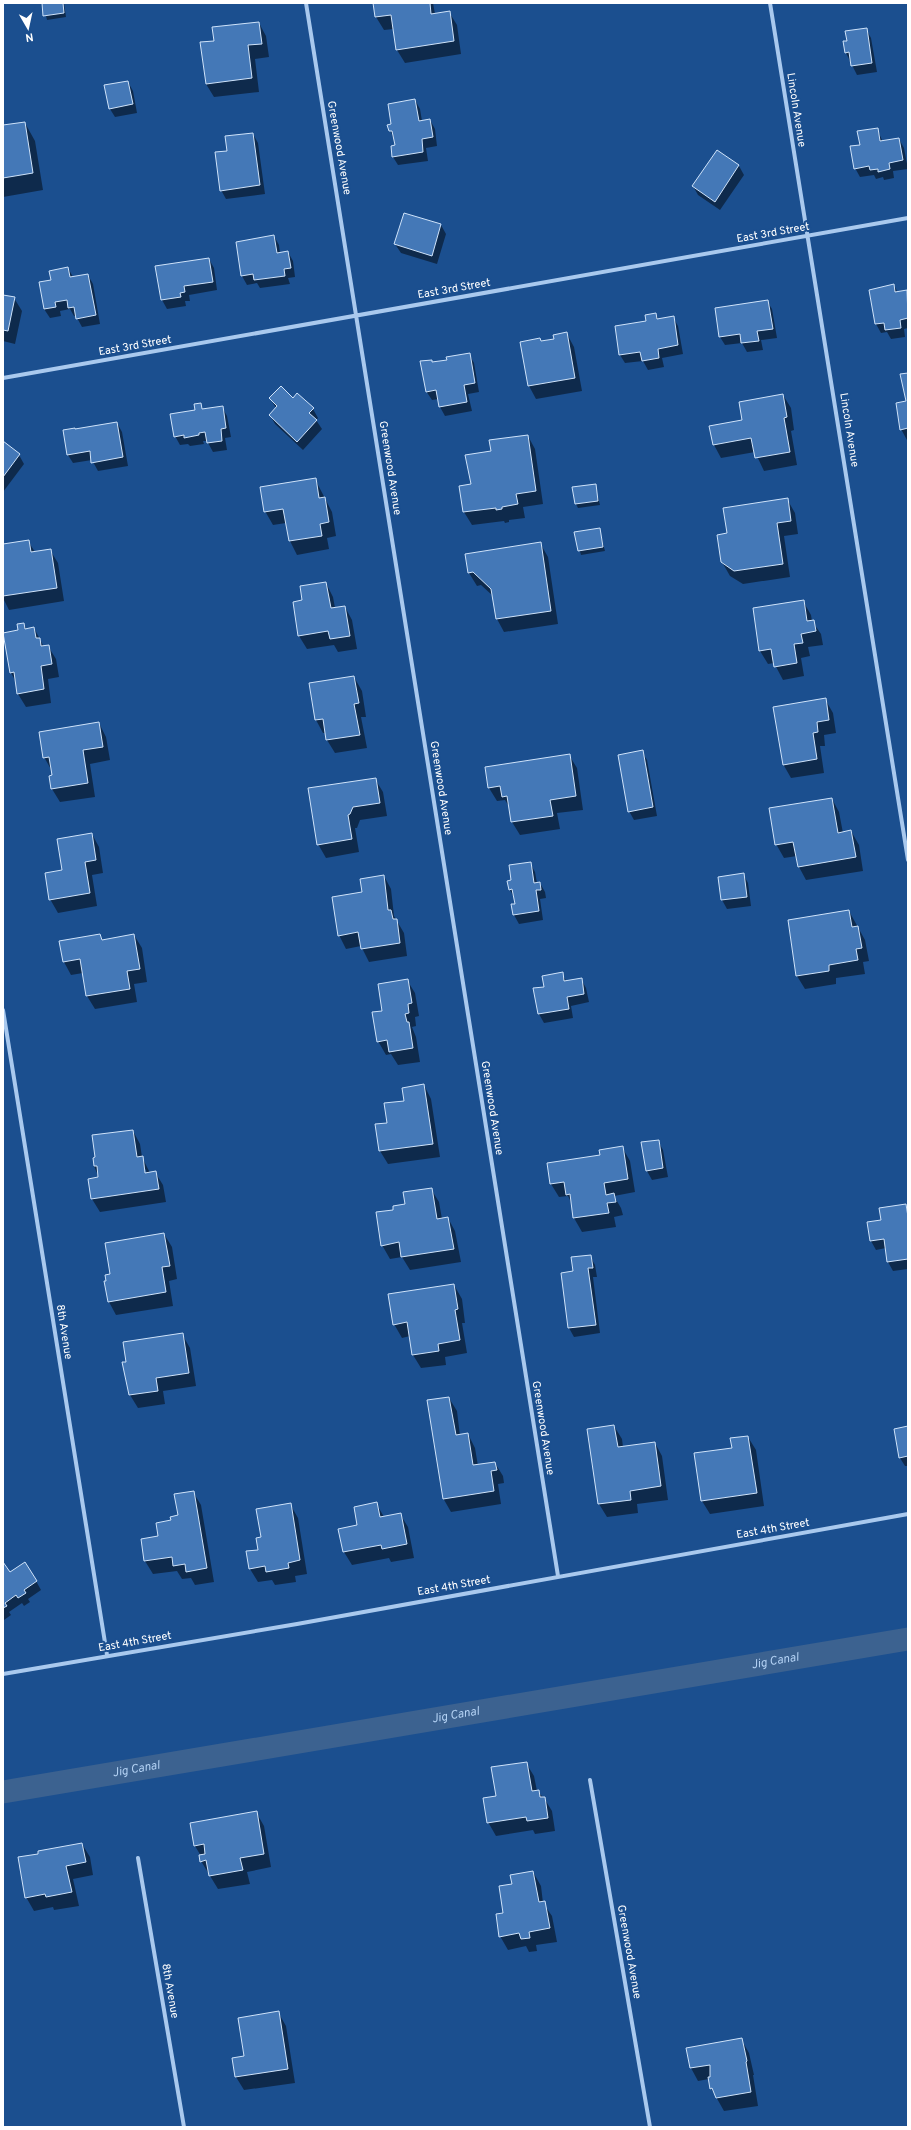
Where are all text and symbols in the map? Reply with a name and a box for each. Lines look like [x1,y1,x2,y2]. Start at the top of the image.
north arrow [8,8,48,48]
text: N [24,29,34,44]
street label: Lincoln Avenue [783,72,809,148]
street label: Greenwood Avenue [324,100,354,196]
street label: East 3rd Street [735,220,811,246]
street label: East 3rd Street [416,276,492,302]
street label: East 3rd Street [97,333,173,359]
street label: Lincoln Avenue [836,392,862,468]
street label: Greenwood Avenue [376,420,404,516]
street label: Greenwood Avenue [427,740,455,836]
street label: Greenwood Avenue [478,1060,506,1156]
street label: 8th Avenue [53,1303,75,1361]
street label: Greenwood Avenue [529,1380,557,1476]
street label: East 4th Street [735,1516,811,1542]
street label: East 4th Street [416,1573,492,1599]
street label: East 4th Street [97,1629,173,1655]
water label: Jig Canal [750,1649,801,1673]
water label: Jig Canal [431,1703,481,1727]
water label: Jig Canal [111,1757,162,1781]
street label: Greenwood Avenue [614,1904,644,2000]
street label: 8th Avenue [158,1962,182,2020]

